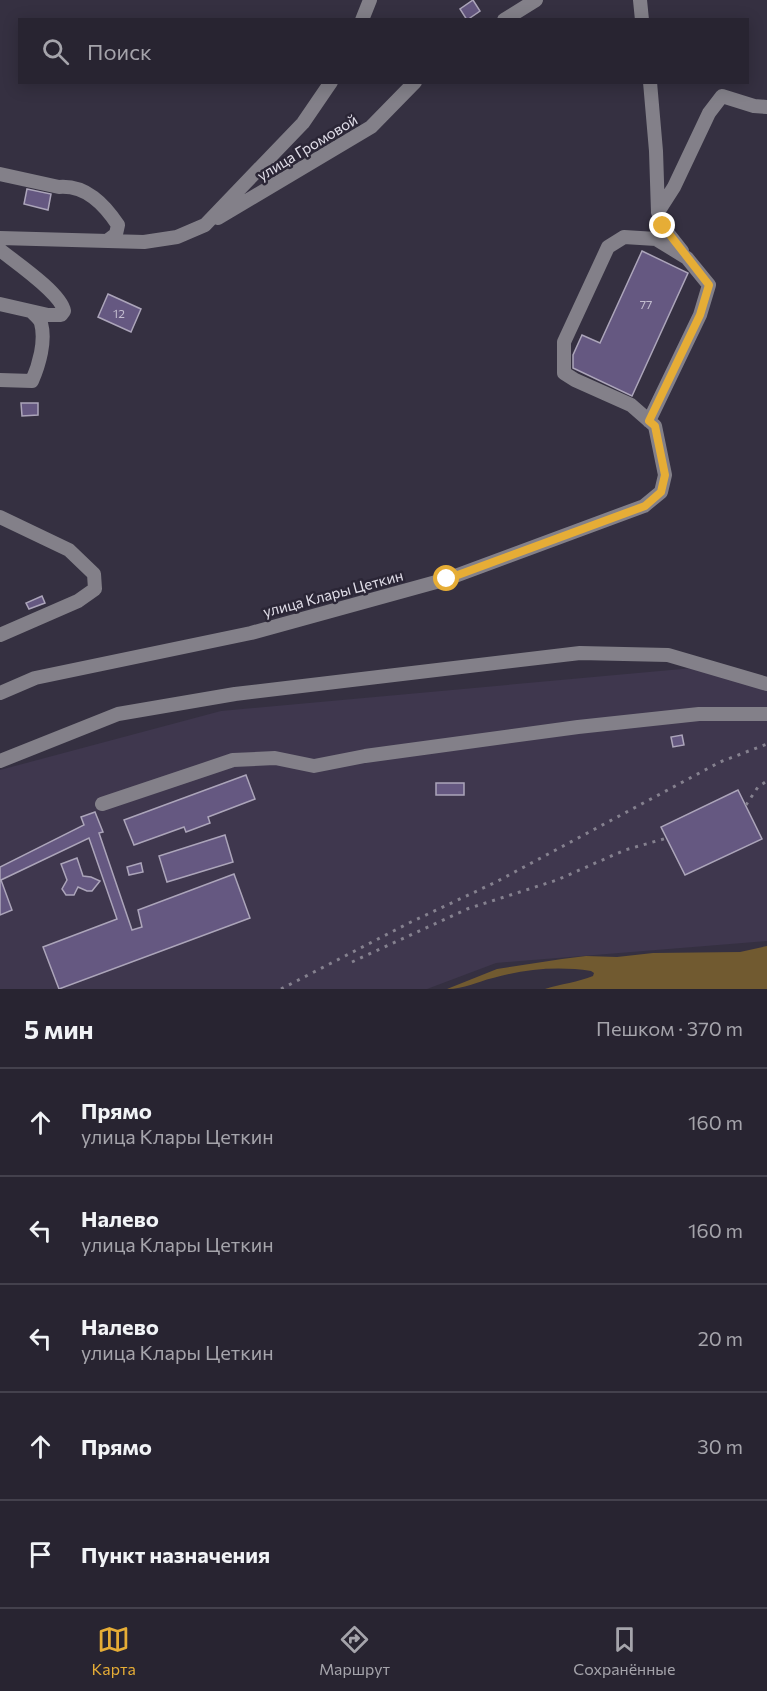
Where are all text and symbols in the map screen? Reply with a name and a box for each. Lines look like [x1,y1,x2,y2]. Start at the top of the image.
search box [18,18,749,84]
icon: search [39,35,72,68]
text: Поиск [87,38,152,65]
street label: улица Громовой [254,110,360,184]
route end [649,212,675,238]
house number: 77 [640,297,652,311]
house number: 12 [113,306,125,320]
route start [433,565,459,591]
street label: улица Клары Цеткин [261,566,405,620]
text: 5 мин [24,1013,94,1044]
text: Пешком · 370 m [596,1016,743,1040]
text: Прямо [81,1097,152,1124]
icon: ahead [24,1106,57,1139]
text: 160 m [688,1110,743,1134]
text: улица Клары Цеткин [81,1124,274,1148]
text: Налево [81,1205,159,1232]
icon: left [24,1214,57,1247]
text: 160 m [688,1218,743,1242]
text: улица Клары Цеткин [81,1232,274,1256]
text: Налево [81,1313,159,1340]
icon: left [24,1322,57,1355]
text: 20 m [698,1326,743,1350]
text: улица Клары Цеткин [81,1340,274,1364]
icon: ahead [24,1430,57,1463]
text: Прямо [81,1433,152,1460]
text: 30 m [697,1434,743,1458]
icon: arrive [24,1538,57,1571]
text: Пункт назначения [81,1541,270,1568]
tab: Карта [92,1623,136,1678]
tab: Маршрут [319,1623,390,1678]
tab: Сохранённые [573,1623,675,1678]

